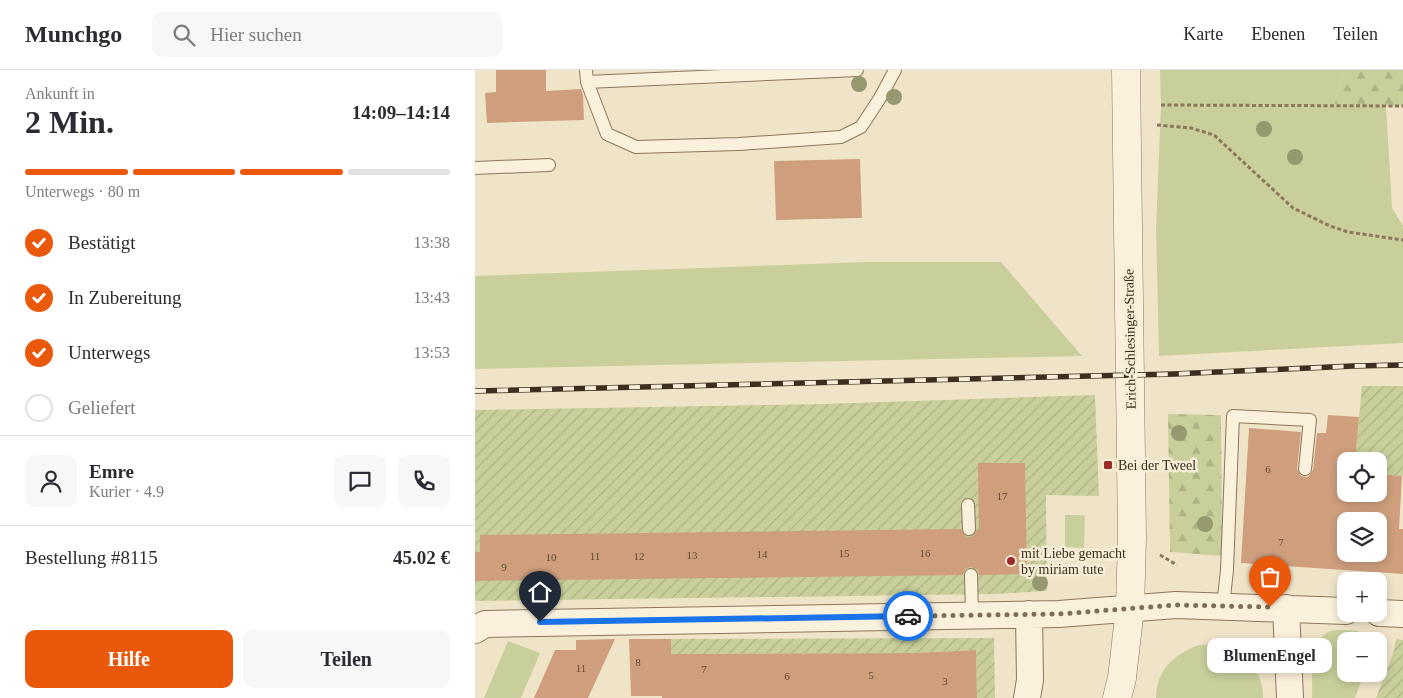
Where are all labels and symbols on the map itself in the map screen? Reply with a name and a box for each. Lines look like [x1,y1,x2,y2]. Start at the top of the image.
street label: Erich-Schlesinger-Straße [1121,269,1139,409]
place label: Bei der Tweel [1118,458,1196,473]
marker: Bei der Tweel [1102,459,1114,471]
house number: 6 [1265,463,1271,475]
house number: 17 [997,490,1008,502]
house number: 7 [1278,536,1284,548]
place label: mit Liebe gemacht by miriam tute [1021,546,1126,577]
house number: 15 [839,547,850,559]
house number: 16 [920,547,931,559]
house number: 14 [757,548,768,560]
house number: 13 [687,549,698,561]
house number: 11 [590,550,600,562]
house number: 12 [634,550,645,562]
house number: 10 [546,551,557,563]
marker: mit Liebe gemacht by miriam tute [1005,555,1017,567]
pin [1249,556,1291,607]
house number: 9 [501,561,507,573]
pin [519,571,561,622]
courier [883,591,933,641]
callout: BlumenEngel [1207,637,1333,672]
house number: 8 [635,656,641,668]
house number: 11 [576,662,586,674]
house number: 7 [701,663,707,675]
house number: 5 [868,669,874,681]
house number: 6 [784,670,790,682]
house number: 3 [942,675,948,687]

